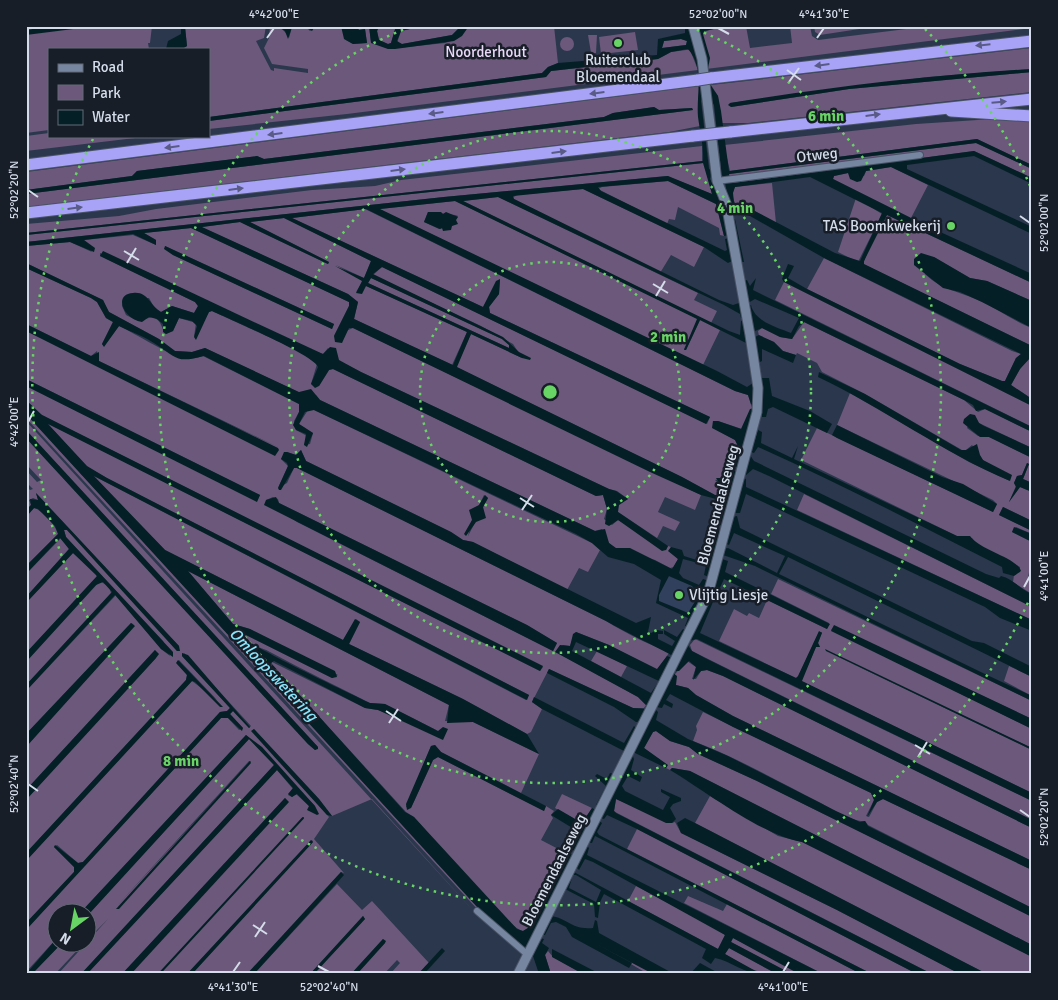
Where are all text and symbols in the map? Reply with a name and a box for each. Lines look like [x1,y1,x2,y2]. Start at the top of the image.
text: 4°42'00"E [249,7,300,22]
text: 52°02'00"N [689,7,747,22]
text: 4°41'30"E [799,7,850,22]
marker: Ruiterclub Bloemendaal [612,37,624,49]
one-way arrow [975,41,991,49]
park label: Noorderhout [445,43,527,61]
legend [48,48,210,138]
place label: Ruiterclub Bloemendaal [576,51,660,86]
text: Road [92,58,124,76]
one-way arrow [814,61,830,69]
text: Park [92,84,121,102]
one-way arrow [589,89,605,97]
one-way arrow [991,98,1007,106]
text: 6 min [808,107,844,125]
text: Water [92,108,130,126]
one-way arrow [428,110,444,118]
one-way arrow [865,111,881,119]
one-way arrow [267,130,283,138]
one-way arrow [164,143,180,151]
street label: Otweg [795,144,839,166]
one-way arrow [551,148,567,156]
text: 52°02'20"N [7,161,22,219]
one-way arrow [390,166,406,174]
one-way arrow [228,185,244,193]
text: 52°02'00"N [1037,194,1052,252]
text: 4 min [717,199,753,217]
one-way arrow [67,204,83,212]
place label: TAS Boomkwekerij [823,217,941,235]
marker: TAS Boomkwekerij [945,220,957,232]
text: 2 min [650,328,686,346]
centre of rings [541,383,559,401]
text: 4°42'00"E [7,396,22,447]
street label: Bloemendaalseweg [693,443,743,567]
text: 4°41'00"E [1037,550,1052,601]
place label: Vlijtig Liesje [689,586,768,604]
marker: Vlijtig Liesje [673,589,685,601]
water label: Omloopswetering [225,624,323,727]
text: 8 min [163,752,199,770]
text: 52°02'40"N [7,755,22,813]
text: 52°02'20"N [1037,788,1052,846]
street label: Bloemendaalseweg [518,811,590,929]
north arrow [48,902,98,952]
text: N [57,929,74,948]
text: 4°41'30"E [208,980,259,995]
text: 52°02'40"N [300,980,358,995]
text: 4°41'00"E [758,980,809,995]

